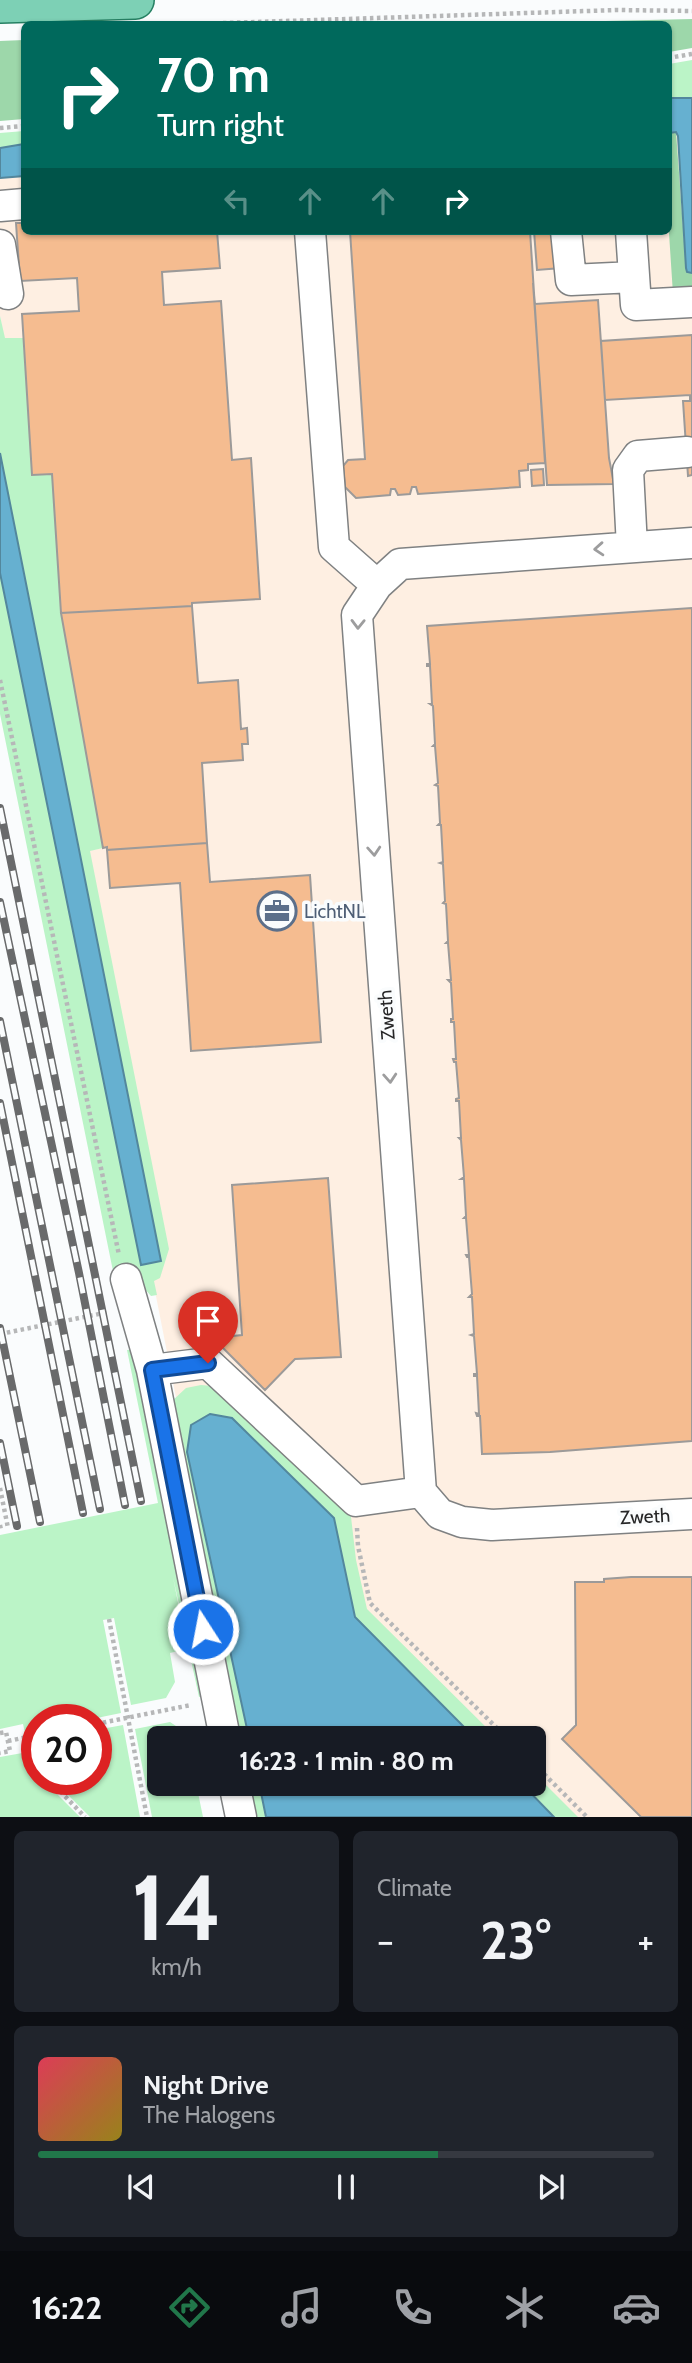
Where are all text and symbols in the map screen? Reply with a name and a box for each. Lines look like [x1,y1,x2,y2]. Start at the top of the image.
text: 70 m [157,45,270,104]
icon: right [42,49,133,140]
text: Turn right [157,105,284,144]
icon: left [218,182,256,220]
icon: ahead [291,182,329,220]
icon: ahead [364,182,402,220]
icon: right [437,182,475,220]
one-way arrow [594,541,605,556]
one-way arrow [350,619,366,630]
one-way arrow [366,846,381,857]
office icon: LichtNL [256,890,298,932]
place label: LichtNL [304,900,366,923]
street label: Zweth [373,989,400,1041]
one-way arrow [382,1073,397,1084]
pin [178,1291,238,1363]
icon: arrive [189,1302,227,1340]
street label: Zweth [619,1504,671,1529]
position arrow [166,1592,240,1666]
speed limit sign: 20 [21,1704,112,1795]
text: 16:23 · 1 min · 80 m [239,1745,454,1777]
text: 14 [131,1852,222,1963]
text: Climate [377,1874,452,1902]
text: 23° [480,1909,551,1972]
text: − [377,1917,394,1964]
text: + [637,1917,654,1964]
text: km/h [151,1953,202,1981]
text: Night Drive [143,2069,269,2101]
text: The Halogens [143,2101,275,2129]
icon: previous [122,2168,160,2206]
icon: pause [327,2168,365,2206]
icon: next [532,2168,570,2206]
icon: directions [165,2283,214,2332]
icon: music [277,2283,326,2332]
icon: phone [388,2283,437,2332]
icon: climate [500,2283,549,2332]
icon: car [612,2283,661,2332]
text: 16:22 [31,2288,102,2327]

